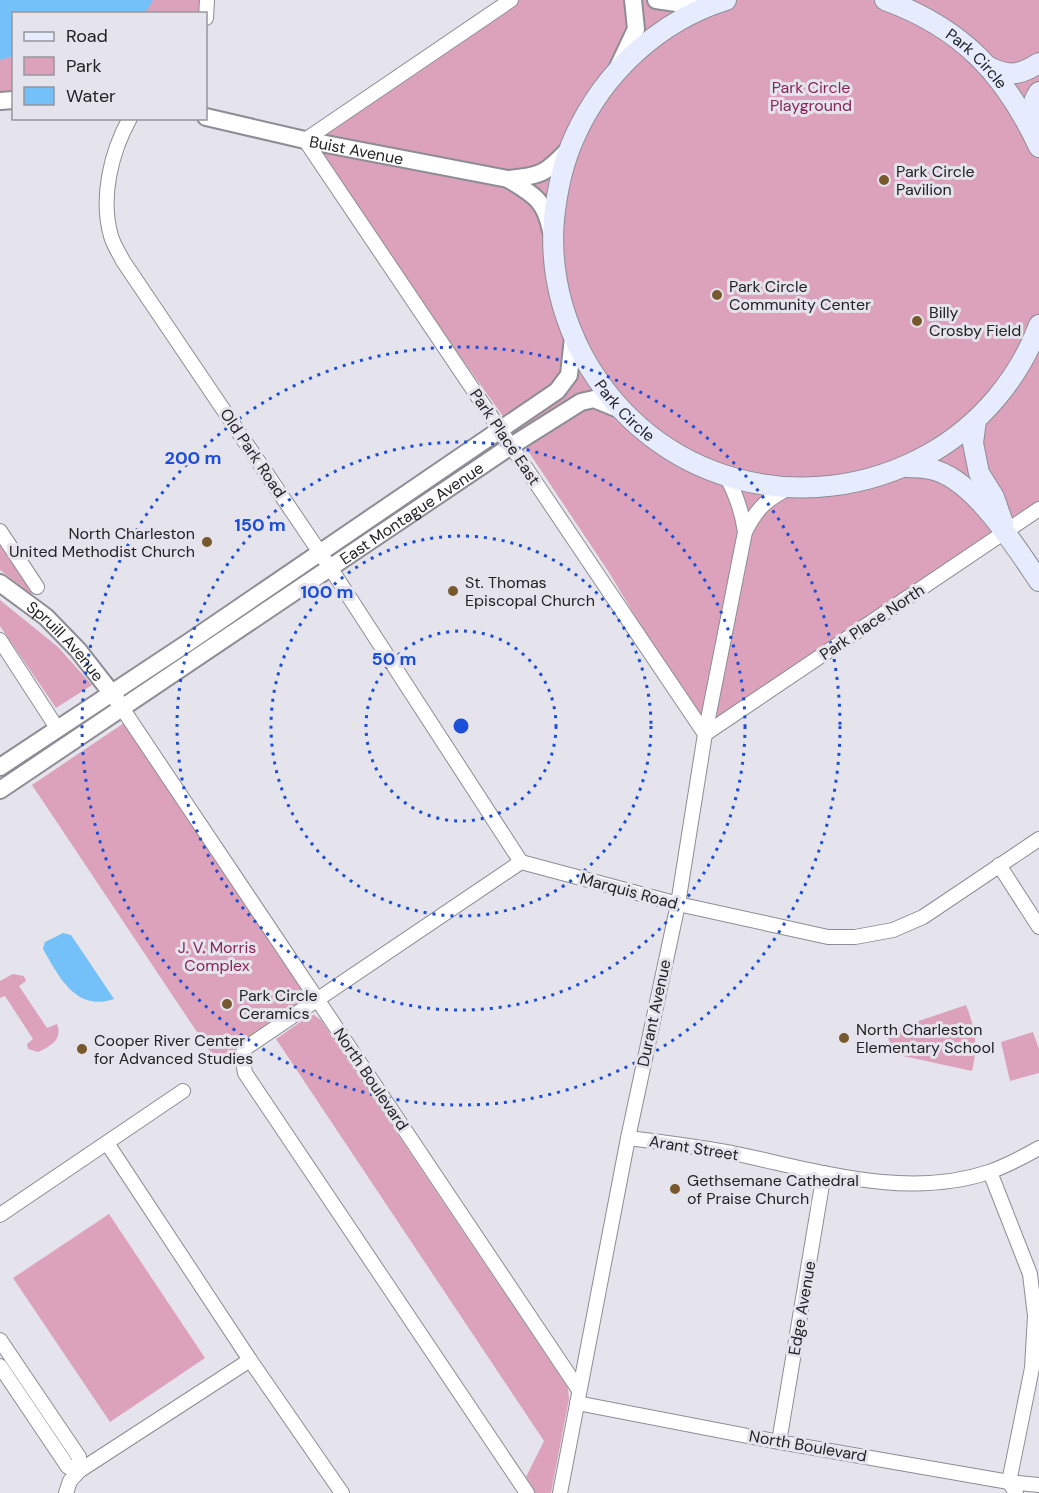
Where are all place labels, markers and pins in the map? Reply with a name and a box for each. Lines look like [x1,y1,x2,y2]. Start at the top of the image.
place label: Park Circle Pavilion [896,161,975,200]
marker: Park Circle Pavilion [877,173,891,187]
place label: Park Circle Community Center [729,276,871,315]
marker: Park Circle Community Center [710,288,724,302]
place label: Billy Crosby Field [929,302,1021,341]
marker: Billy Crosby Field [910,314,924,328]
place label: North Charleston United Methodist Church [9,523,195,562]
marker: North Charleston United Methodist Church [200,535,214,549]
place label: St. Thomas Episcopal Church [465,572,595,611]
marker: St. Thomas Episcopal Church [446,584,460,598]
centre of rings [451,716,471,736]
place label: Park Circle Ceramics [239,985,318,1024]
marker: Park Circle Ceramics [220,997,234,1011]
place label: North Charleston Elementary School [856,1019,994,1058]
place label: Cooper River Center for Advanced Studies [94,1030,253,1069]
marker: North Charleston Elementary School [837,1031,851,1045]
marker: Cooper River Center for Advanced Studies [75,1042,89,1056]
place label: Gethsemane Cathedral of Praise Church [687,1170,859,1209]
marker: Gethsemane Cathedral of Praise Church [668,1182,682,1196]

